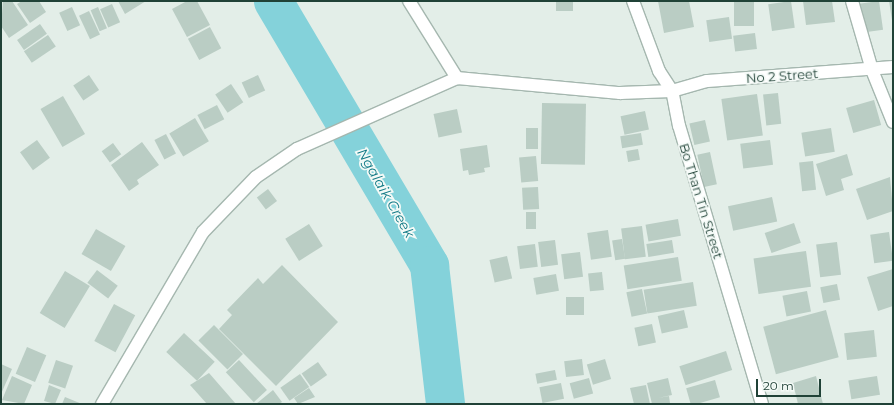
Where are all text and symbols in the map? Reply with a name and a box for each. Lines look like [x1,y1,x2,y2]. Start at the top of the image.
street label: No 2 Street [745,66,819,86]
street label: Bo Than Tin Street [676,141,726,261]
water label: Ngalaik Creek [354,145,418,241]
scale bar [758,371,823,397]
text: 20 m [763,378,794,393]

